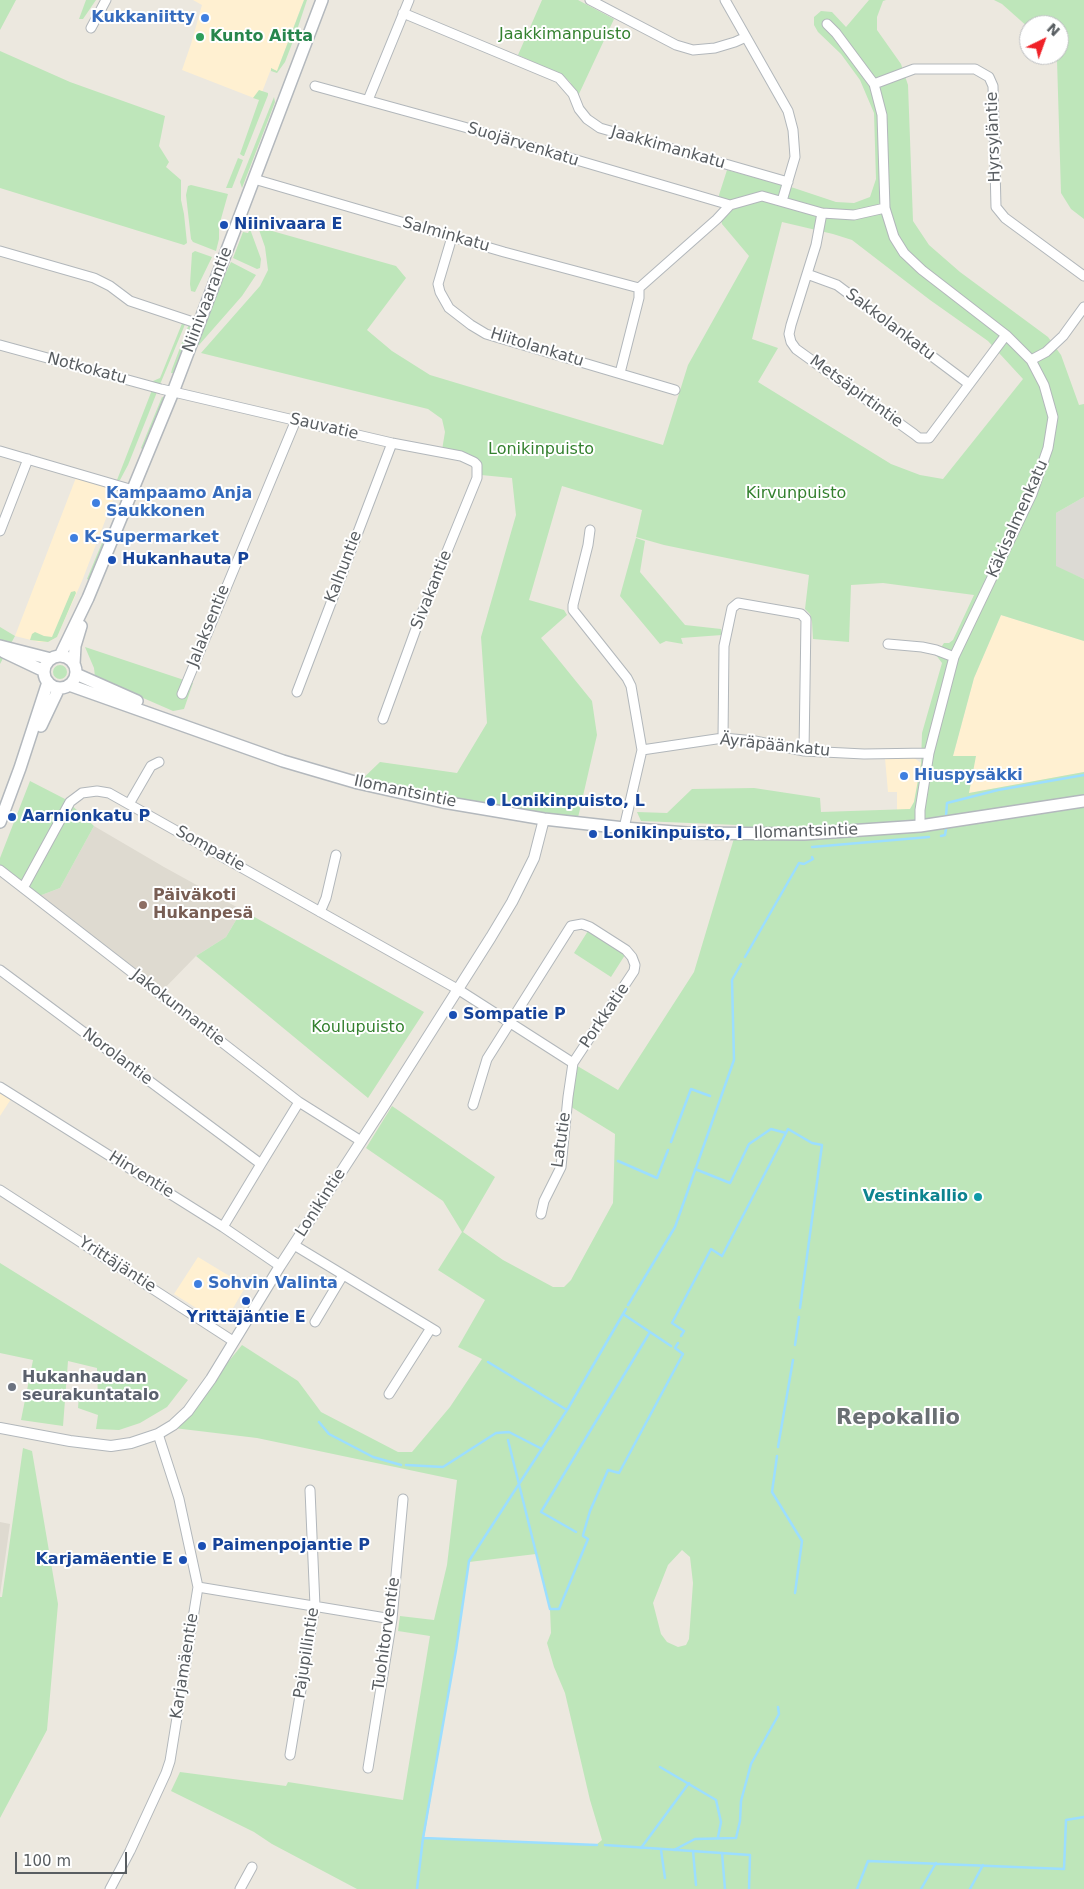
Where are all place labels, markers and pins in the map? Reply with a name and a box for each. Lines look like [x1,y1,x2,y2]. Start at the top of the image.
place label: Kukkaniitty [91,8,195,28]
marker: Kukkaniitty [199,12,211,24]
place label: Kunto Aitta [210,27,313,47]
marker: Kunto Aitta [194,31,206,43]
place label: Niinivaara E [234,215,342,235]
marker: Niinivaara E [218,219,230,231]
place label: Kampaamo Anja Saukkonen [106,484,252,522]
marker: Kampaamo Anja Saukkonen [90,497,102,509]
place label: K-Supermarket [84,528,219,548]
marker: K-Supermarket [68,532,80,544]
place label: Hukanhauta P [122,550,249,570]
marker: Hukanhauta P [106,554,118,566]
place label: Hiuspysäkki [914,766,1023,786]
marker: Hiuspysäkki [898,770,910,782]
place label: Lonikinpuisto, L [501,792,645,812]
marker: Lonikinpuisto, L [485,796,497,808]
place label: Aarnionkatu P [22,807,150,827]
marker: Aarnionkatu P [6,811,18,823]
place label: Lonikinpuisto, I [603,824,743,844]
marker: Lonikinpuisto, I [587,828,599,840]
place label: Päiväkoti Hukanpesä [153,886,253,924]
marker: Päiväkoti Hukanpesä [137,899,149,911]
place label: Sompatie P [463,1005,566,1025]
marker: Sompatie P [447,1009,459,1021]
place label: Vestinkallio [863,1187,968,1207]
marker: Vestinkallio [972,1191,984,1203]
place label: Sohvin Valinta [208,1274,338,1294]
marker: Sohvin Valinta [192,1278,204,1290]
marker: Yrittäjäntie E [240,1295,252,1307]
place label: Yrittäjäntie E [186,1308,306,1328]
place label: Hukanhaudan seurakuntatalo [22,1368,159,1406]
marker: Hukanhaudan seurakuntatalo [6,1381,18,1393]
place label: Paimenpojantie P [212,1536,370,1556]
marker: Paimenpojantie P [196,1540,208,1552]
place label: Karjamäentie E [35,1550,173,1570]
marker: Karjamäentie E [177,1554,189,1566]

